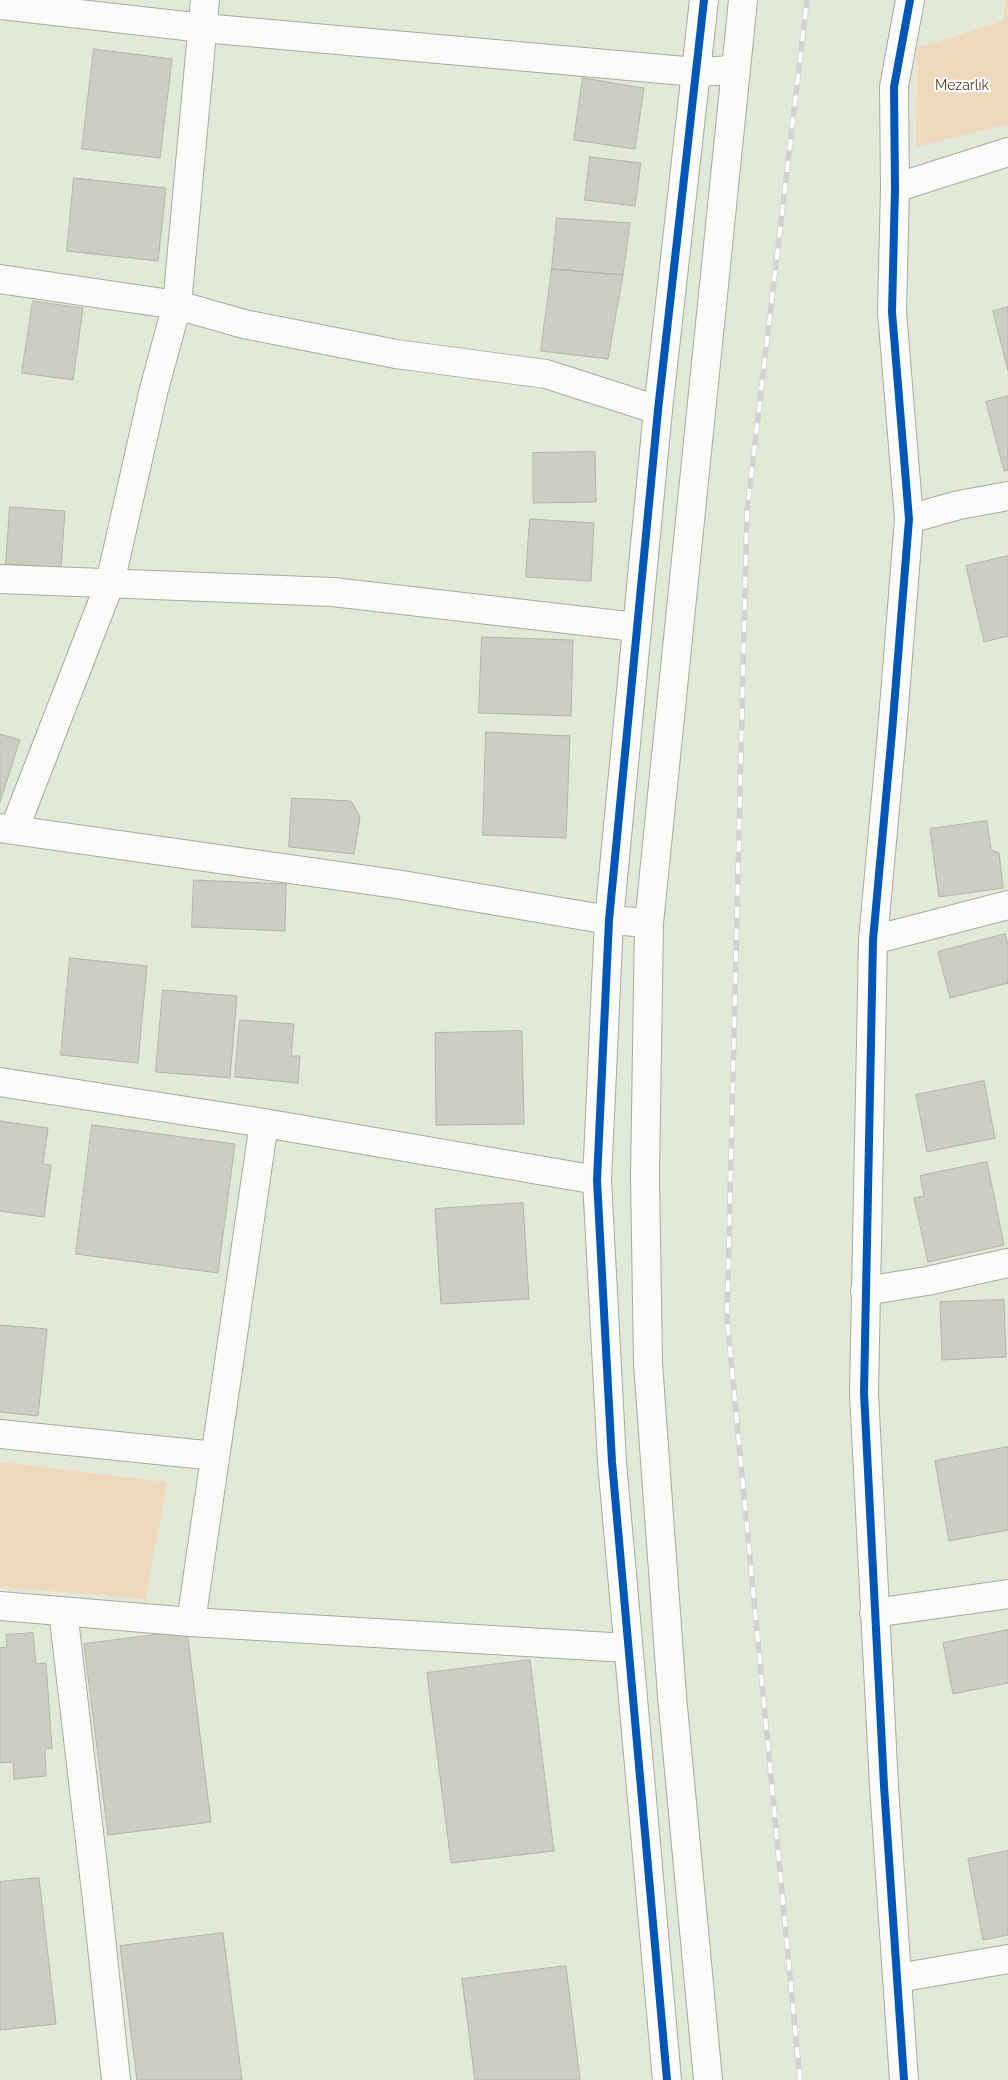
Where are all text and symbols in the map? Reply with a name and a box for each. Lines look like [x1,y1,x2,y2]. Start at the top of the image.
park label: Mezarlık [935,78,989,94]

